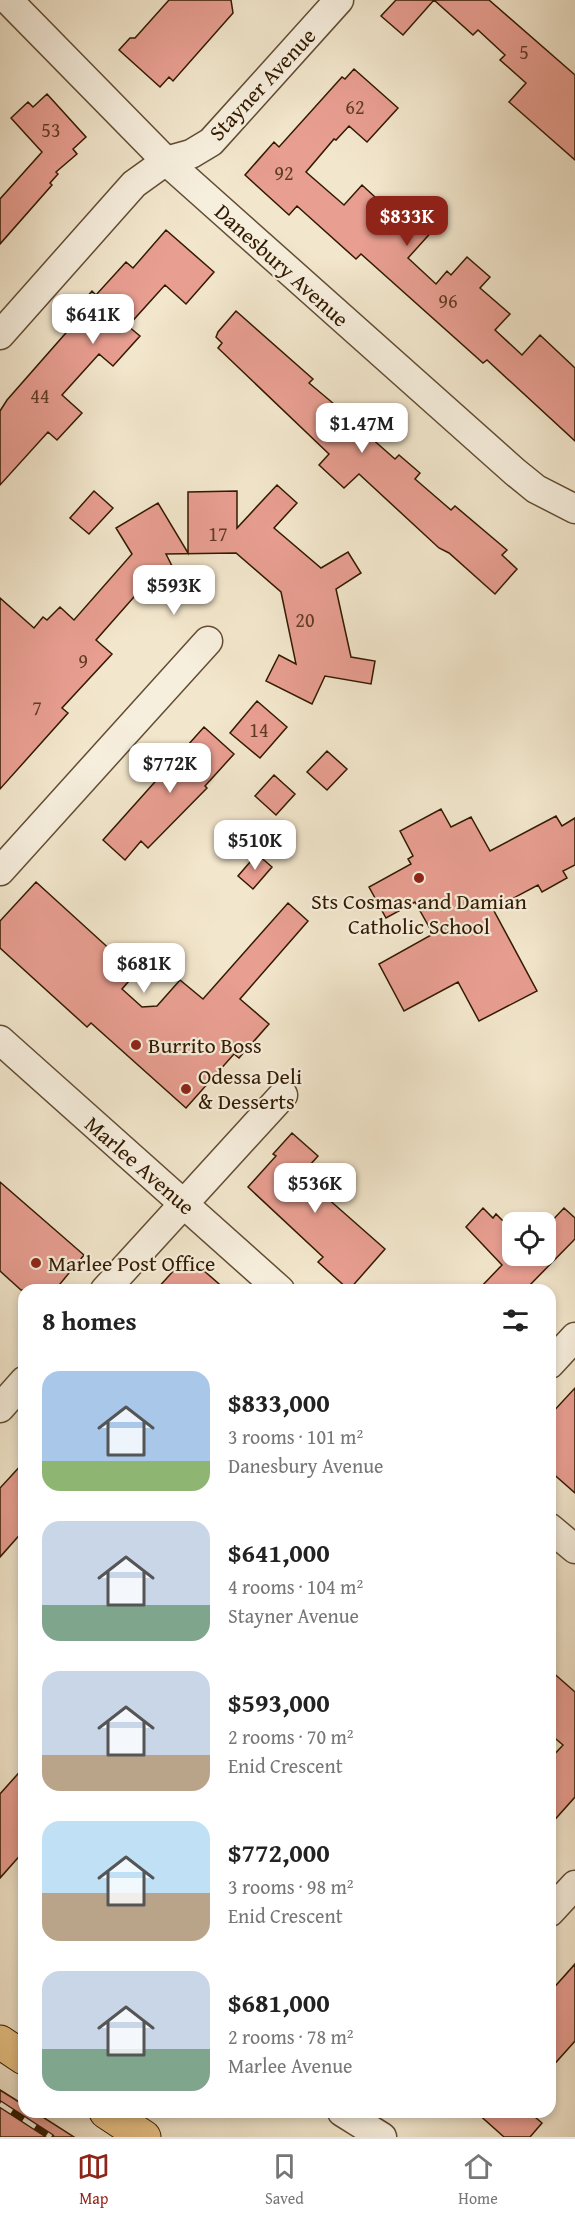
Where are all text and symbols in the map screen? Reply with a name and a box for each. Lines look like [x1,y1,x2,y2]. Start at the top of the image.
street label: Stayner Avenue [201,20,323,148]
house number: 5 [519,37,529,66]
house number: 62 [345,92,365,121]
house number: 53 [41,115,61,144]
house number: 92 [274,158,294,187]
street label: Danesbury Avenue [208,196,356,334]
pin: $833K [365,196,449,247]
text: $833K [380,201,434,230]
house number: 96 [438,286,458,315]
pin: $641K [51,294,135,345]
text: $641K [66,299,120,328]
house number: 44 [30,381,50,410]
pin: $1.47M [313,403,411,454]
text: $1.47M [330,408,394,437]
house number: 17 [208,519,228,548]
pin: $593K [132,565,216,616]
text: $593K [147,570,201,599]
house number: 20 [295,605,315,634]
house number: 9 [78,646,88,675]
house number: 7 [32,693,42,722]
house number: 14 [249,715,269,744]
pin: $772K [128,743,212,794]
text: $772K [143,748,197,777]
pin: $510K [213,820,297,871]
text: $510K [228,825,282,854]
marker: Sts Cosmas and Damian Catholic School [412,871,426,885]
place label: Sts Cosmas and Damian Catholic School [311,885,528,942]
pin: $681K [102,943,186,994]
text: $681K [117,948,171,977]
place label: Burrito Boss [148,1029,262,1061]
marker: Burrito Boss [129,1038,143,1052]
place label: Odessa Deli & Desserts [198,1060,302,1117]
marker: Odessa Deli & Desserts [179,1082,193,1096]
street label: Marlee Avenue [78,1108,202,1222]
pin: $536K [273,1163,357,1214]
text: $536K [288,1168,342,1197]
map controls [502,1212,556,1266]
button: locate [502,1212,556,1266]
place label: Marlee Post Office [48,1247,215,1279]
marker: Marlee Post Office [29,1256,43,1270]
text: 8 homes [42,1301,137,1340]
icon: filters [499,1304,532,1337]
text: $833,000 [228,1383,330,1422]
icon: home [90,1395,162,1467]
text: 3 rooms · 101 m² [228,1422,363,1451]
text: Danesbury Avenue [228,1451,383,1480]
text: $641,000 [228,1533,330,1572]
icon: home [90,1545,162,1617]
text: 4 rooms · 104 m² [228,1572,363,1601]
text: Stayner Avenue [228,1601,359,1630]
text: $593,000 [228,1683,330,1722]
icon: home [90,1695,162,1767]
text: 2 rooms · 70 m² [228,1722,354,1751]
text: Enid Crescent [228,1751,343,1780]
text: $772,000 [228,1833,330,1872]
icon: home [90,1845,162,1917]
text: 3 rooms · 98 m² [228,1872,354,1901]
text: Enid Crescent [228,1901,343,1930]
text: $681,000 [228,1983,330,2022]
icon: home [90,1995,162,2067]
text: 2 rooms · 78 m² [228,2022,354,2051]
text: Marlee Avenue [228,2051,352,2080]
tab: Map [77,2150,110,2210]
tab: Saved [265,2150,304,2210]
tab: Home [458,2150,498,2210]

